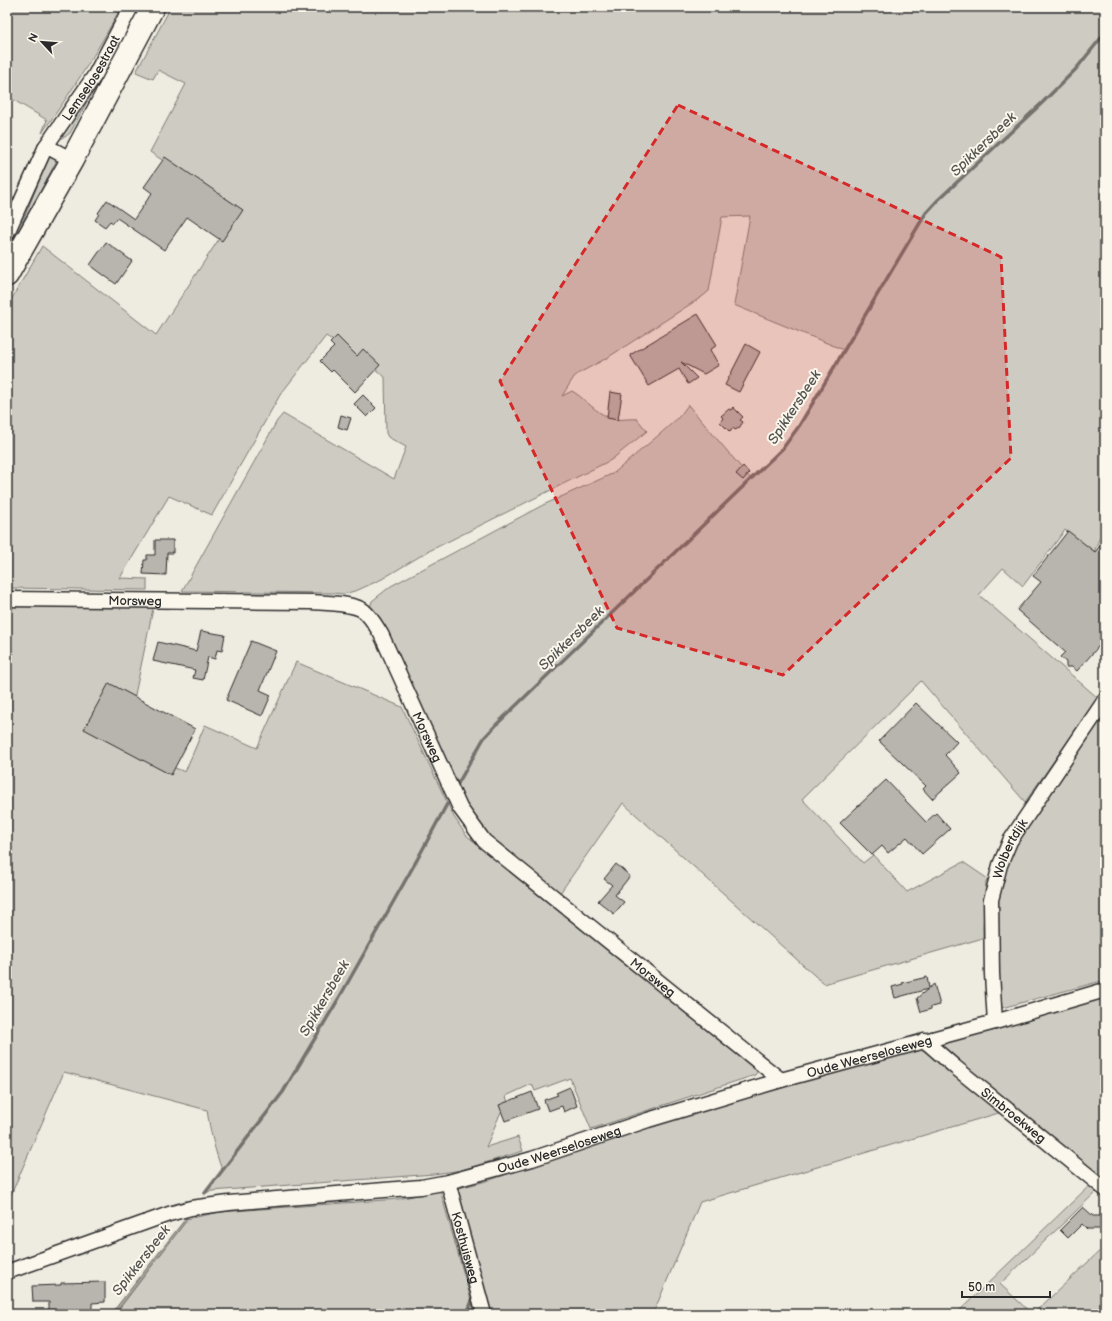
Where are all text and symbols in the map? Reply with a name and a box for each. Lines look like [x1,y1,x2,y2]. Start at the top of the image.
north arrow [22,22,62,62]
text: N [26,31,41,44]
street label: Lemselosestraat [59,33,124,124]
water label: Spikkersbeek [947,108,1021,180]
water label: Spikkersbeek [764,366,825,448]
street label: Morsweg [108,593,162,610]
water label: Spikkersbeek [535,602,609,674]
street label: Morsweg [408,710,445,765]
street label: Wolbertdijk [990,816,1032,881]
street label: Morsweg [627,955,678,1001]
water label: Spikkersbeek [296,956,354,1039]
street label: Oude Weerseloseweg [805,1032,934,1082]
street label: Simbroekweg [978,1085,1049,1147]
street label: Oude Weerseloseweg [496,1123,623,1177]
street label: Kosthuisweg [448,1210,482,1286]
water label: Spikkersbeek [109,1221,175,1299]
scale bar [962,1273,1050,1299]
text: 50 m [968,1280,995,1295]

